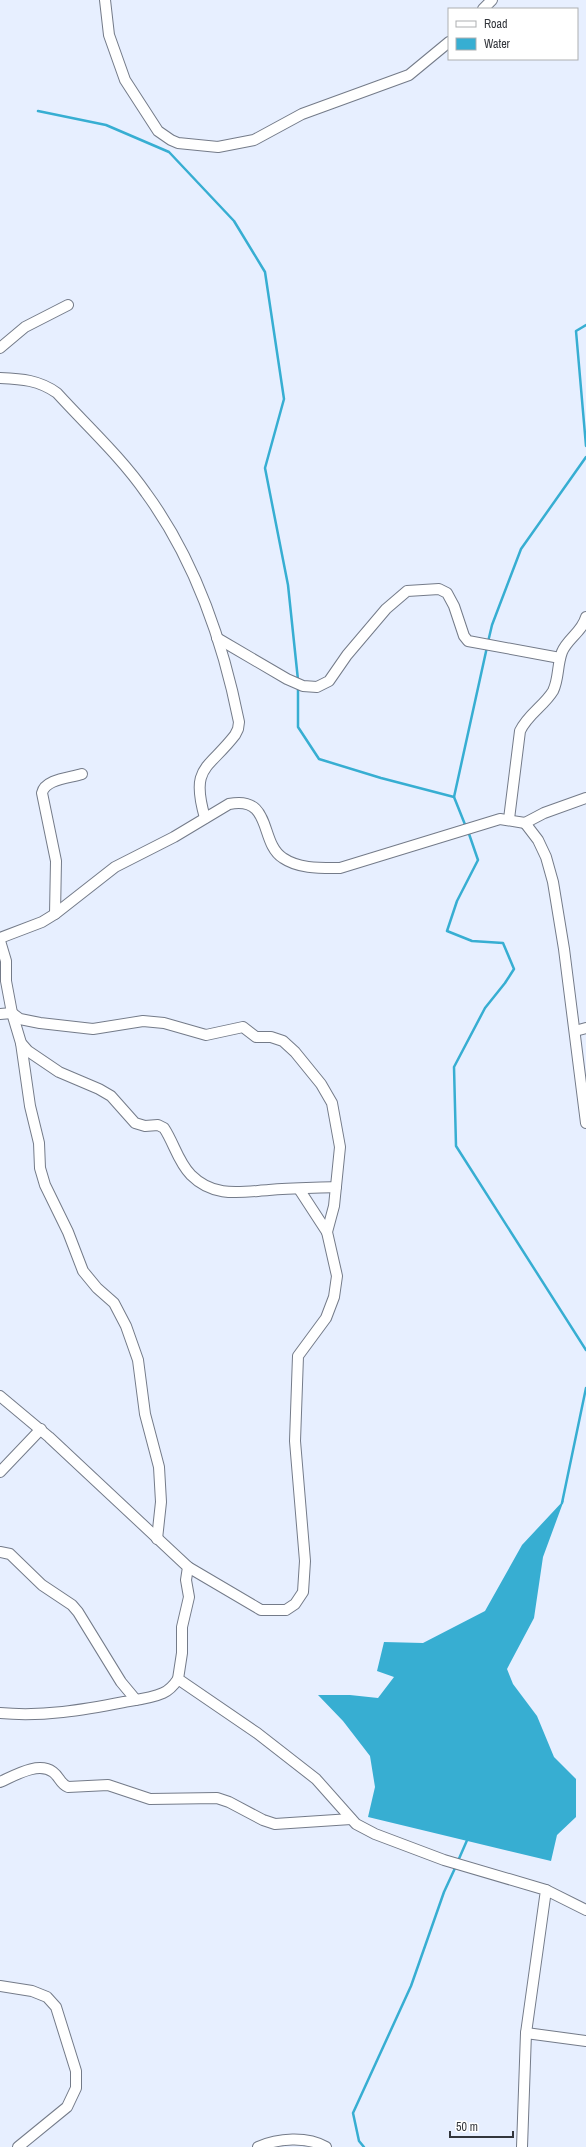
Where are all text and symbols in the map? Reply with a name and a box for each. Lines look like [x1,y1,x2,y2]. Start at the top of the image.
legend [448,8,578,60]
text: Road [484,16,508,32]
text: Water [484,36,511,52]
scale bar [450,2113,513,2139]
text: 50 m [456,2119,478,2135]

